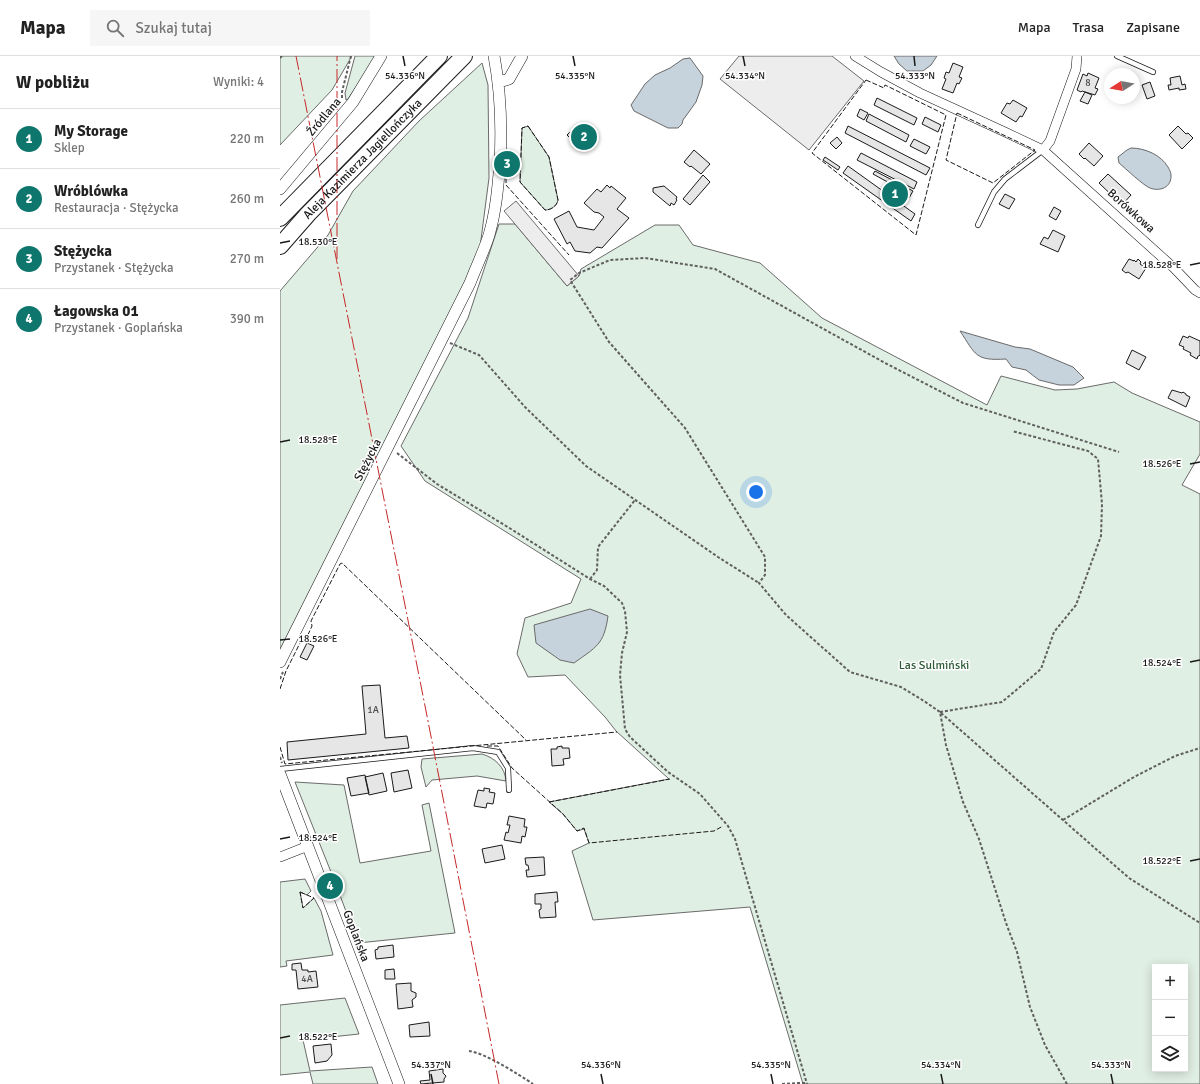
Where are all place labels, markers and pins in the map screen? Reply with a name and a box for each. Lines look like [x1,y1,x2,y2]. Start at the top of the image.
pin: 2 [571,122,597,152]
pin: 3 [494,149,520,179]
pin: 1 [882,179,908,209]
pin: 4 [317,871,343,901]

